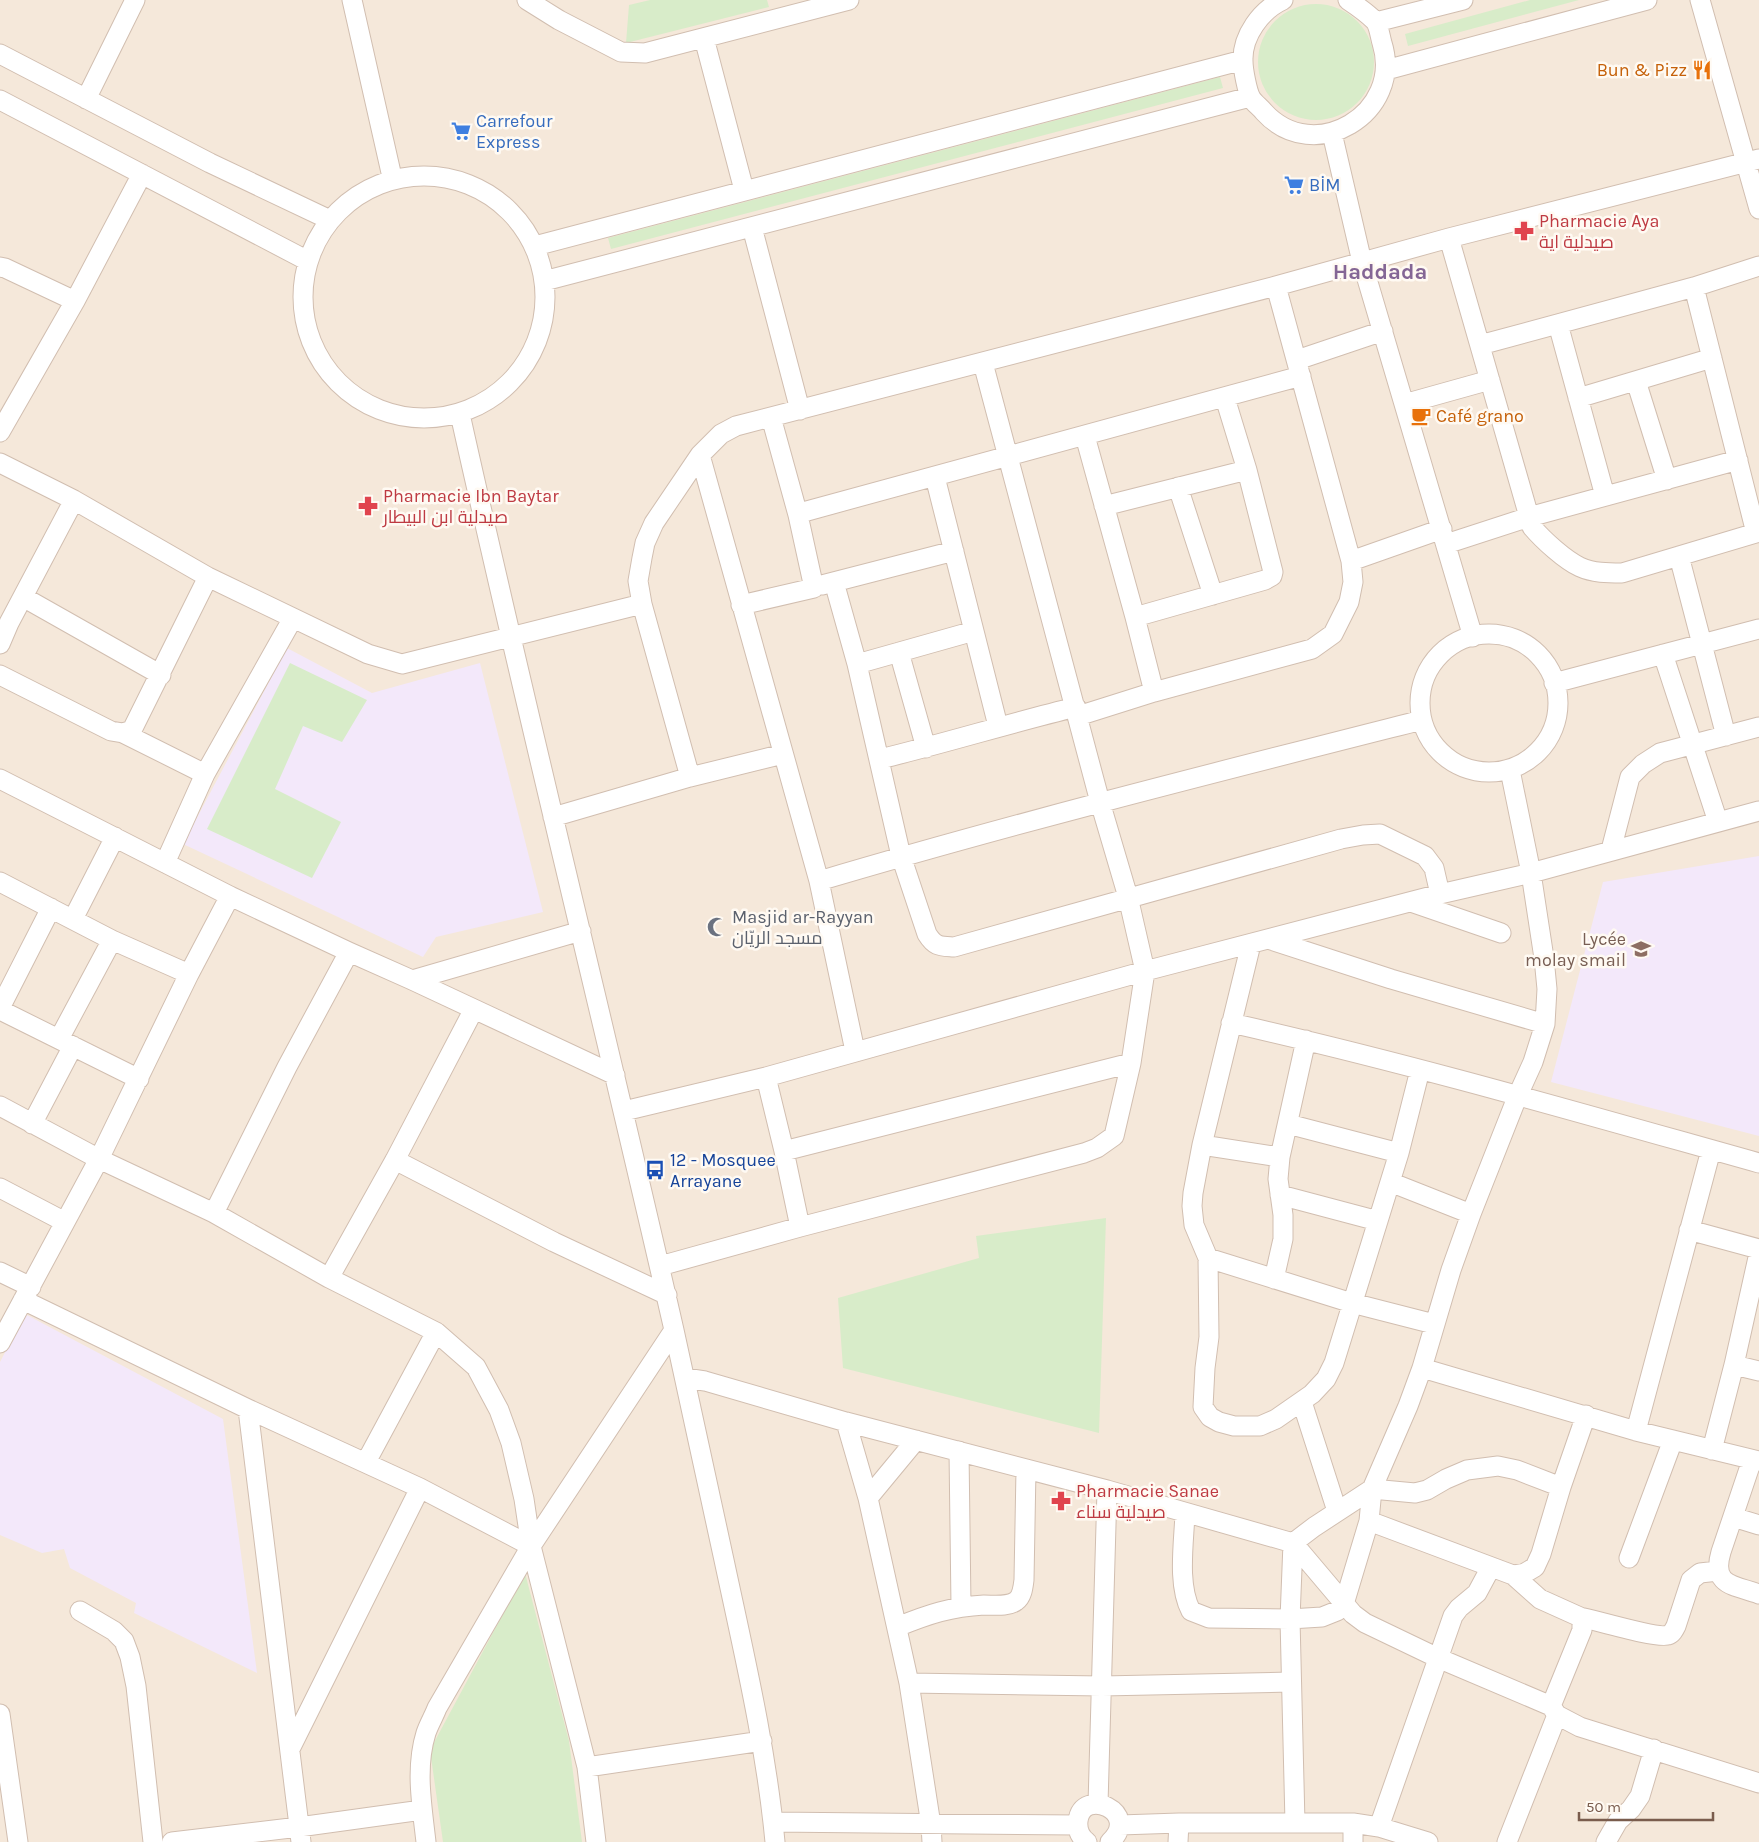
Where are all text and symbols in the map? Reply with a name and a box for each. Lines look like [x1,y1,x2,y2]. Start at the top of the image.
place label: Bun & Pizz [1597,59,1687,81]
restaurant icon: Bun & Pizz [1691,59,1713,81]
place label: Carrefour Express [476,110,553,153]
supermarket icon: Carrefour Express [450,120,472,142]
supermarket icon: BİM [1283,174,1305,196]
place label: BİM [1309,174,1340,196]
place label: Pharmacie Aya صيدلية اية [1539,210,1659,253]
pharmacy icon: Pharmacie Aya صيدلية اية [1513,220,1535,242]
district label: Haddada [1333,259,1427,285]
cafe icon: Café grano [1410,405,1432,427]
place label: Café grano [1436,405,1524,427]
place label: Pharmacie Ibn Baytar صيدلية ابن البيطار [382,485,559,528]
pharmacy icon: Pharmacie Ibn Baytar صيدلية ابن البيطار [357,495,379,517]
place label: Masjid ar-Rayyan مسجد الريّان [732,906,874,949]
mosque icon: Masjid ar-Rayyan مسجد الريّان [706,916,728,938]
place label: Lycée molay smail [1525,928,1626,971]
school or university icon: Lycée molay smail [1630,938,1652,960]
place label: 12 - Mosquee Arrayane [670,1149,776,1192]
bus stop icon: 12 - Mosquee Arrayane [644,1159,666,1181]
place label: Pharmacie Sanae صيدلية سناء [1076,1480,1219,1523]
pharmacy icon: Pharmacie Sanae صيدلية سناء [1050,1490,1072,1512]
scale bar [1579,1790,1713,1822]
text: 50 m [1586,1798,1621,1816]

